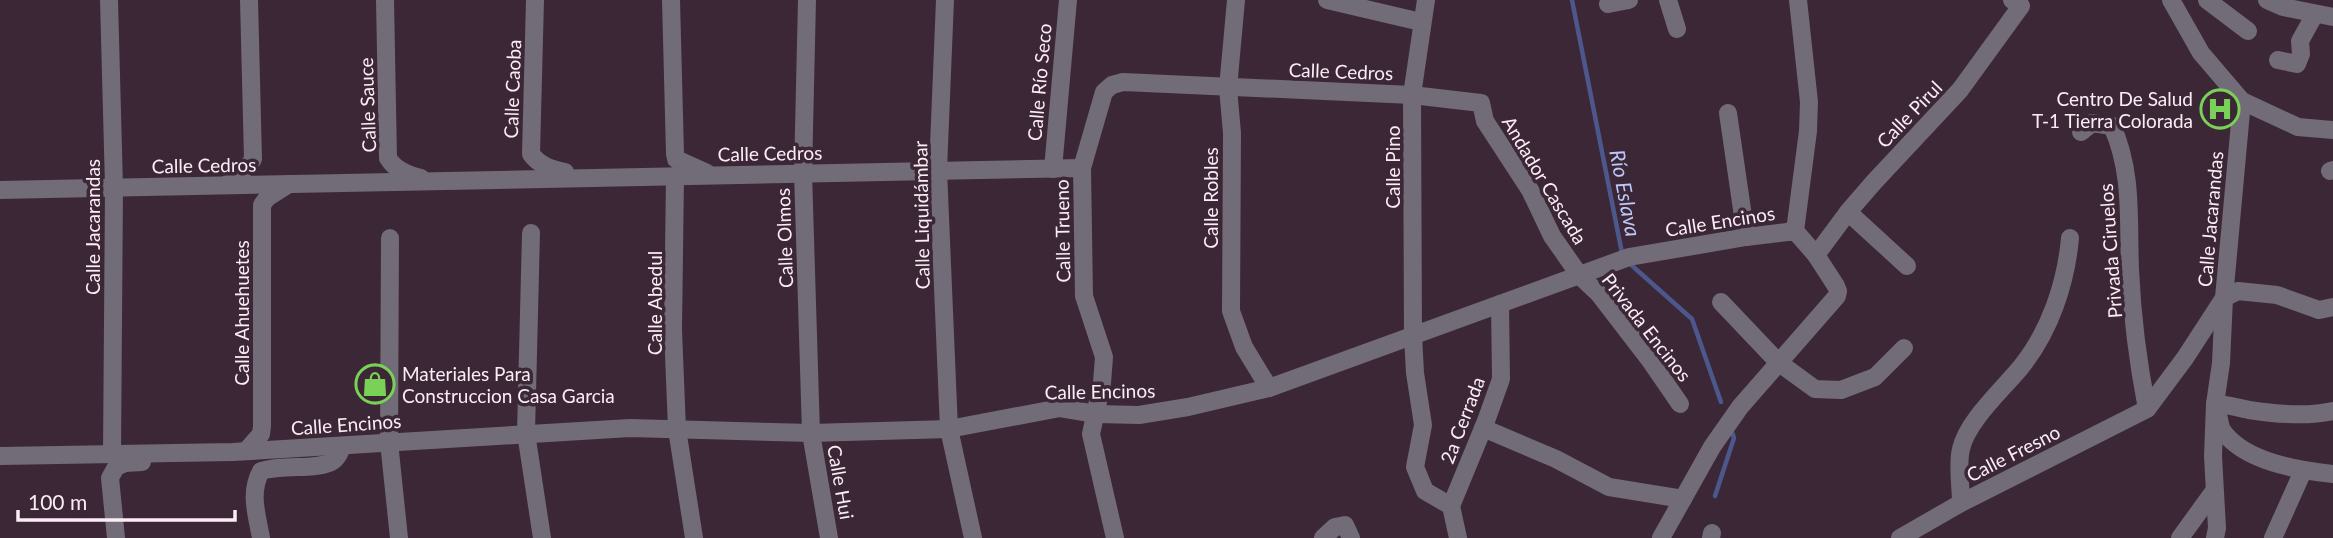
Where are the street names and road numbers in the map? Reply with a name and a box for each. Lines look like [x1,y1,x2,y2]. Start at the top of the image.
street label: Calle Río Seco [1022,22,1056,142]
street label: Calle Caoba [499,39,525,139]
street label: Calle Sauce [354,57,380,153]
street label: Calle Cedros [1288,58,1394,84]
street label: Calle Pirul [1872,76,1946,152]
street label: Andador Cascada [1498,112,1592,248]
street label: Calle Pino [1381,125,1404,209]
street label: Calle Liquidámbar [908,140,934,290]
street label: Calle Cedros [717,141,823,165]
street label: Calle Robles [1199,147,1222,249]
street label: Calle Jacarandas [2193,150,2227,288]
street label: Calle Cedros [151,153,257,177]
street label: Calle Jacarandas [81,159,104,295]
street label: Calle Trueno [1050,179,1074,283]
street label: Privada Ciruelos [2094,183,2126,319]
street label: Calle Olmos [771,188,797,288]
street label: Calle Encinos [1664,201,1776,241]
street label: Calle Ahuehuetes [230,240,253,386]
street label: Calle Abedul [643,251,666,355]
street label: Privada Encinos [1598,268,1696,386]
street label: 2a Cerrada [1435,373,1489,467]
street label: Calle Encinos [1045,379,1155,403]
street label: Calle Encinos [290,409,402,439]
street label: Calle Fresno [1962,420,2064,486]
street label: Calle Hui [823,443,859,521]

